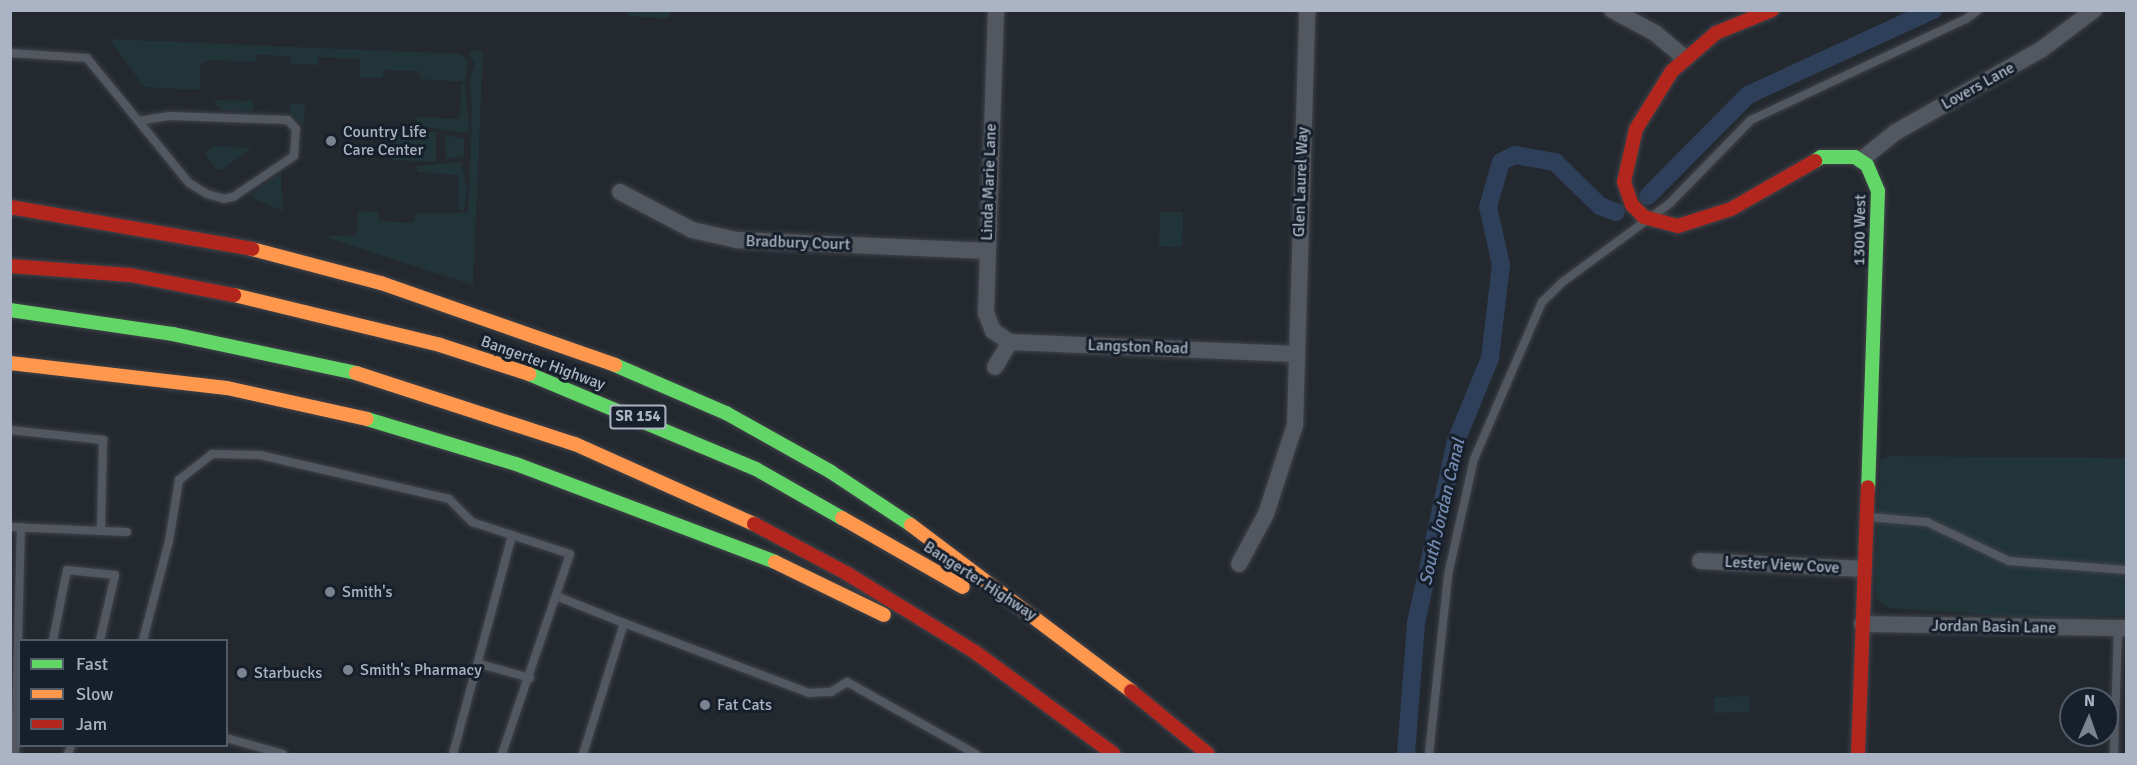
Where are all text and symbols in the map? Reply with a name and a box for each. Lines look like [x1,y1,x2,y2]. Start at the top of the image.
street label: Lovers Lane [1938,58,2018,114]
place label: Country Life Care Center [343,122,427,160]
street label: Linda Marie Lane [977,123,1001,241]
street label: Glen Laurel Way [1289,127,1313,237]
marker: Country Life Care Center [324,134,338,148]
street label: 1300 West [1850,194,1870,266]
street label: Bradbury Court [745,232,851,254]
street label: Bangerter Highway [478,332,608,394]
street label: Langston Road [1087,336,1189,358]
road number: SR 154 [608,405,668,429]
water label: South Jordan Canal [1415,437,1469,587]
street label: Bangerter Highway [920,537,1040,625]
street label: Lester View Cove [1724,552,1840,578]
place label: Smith's [342,582,392,602]
marker: Smith's [323,585,337,599]
street label: Jordan Basin Lane [1932,616,2056,638]
legend [18,639,228,747]
text: Fast [76,653,108,675]
place label: Smith's Pharmacy [360,660,482,680]
place label: Starbucks [254,663,322,683]
marker: Smith's Pharmacy [341,663,355,677]
marker: Starbucks [235,666,249,680]
text: Slow [76,683,113,705]
north arrow [2059,687,2119,747]
text: N [2084,691,2095,711]
place label: Fat Cats [717,695,772,715]
marker: Fat Cats [698,698,712,712]
text: Jam [76,713,107,735]

